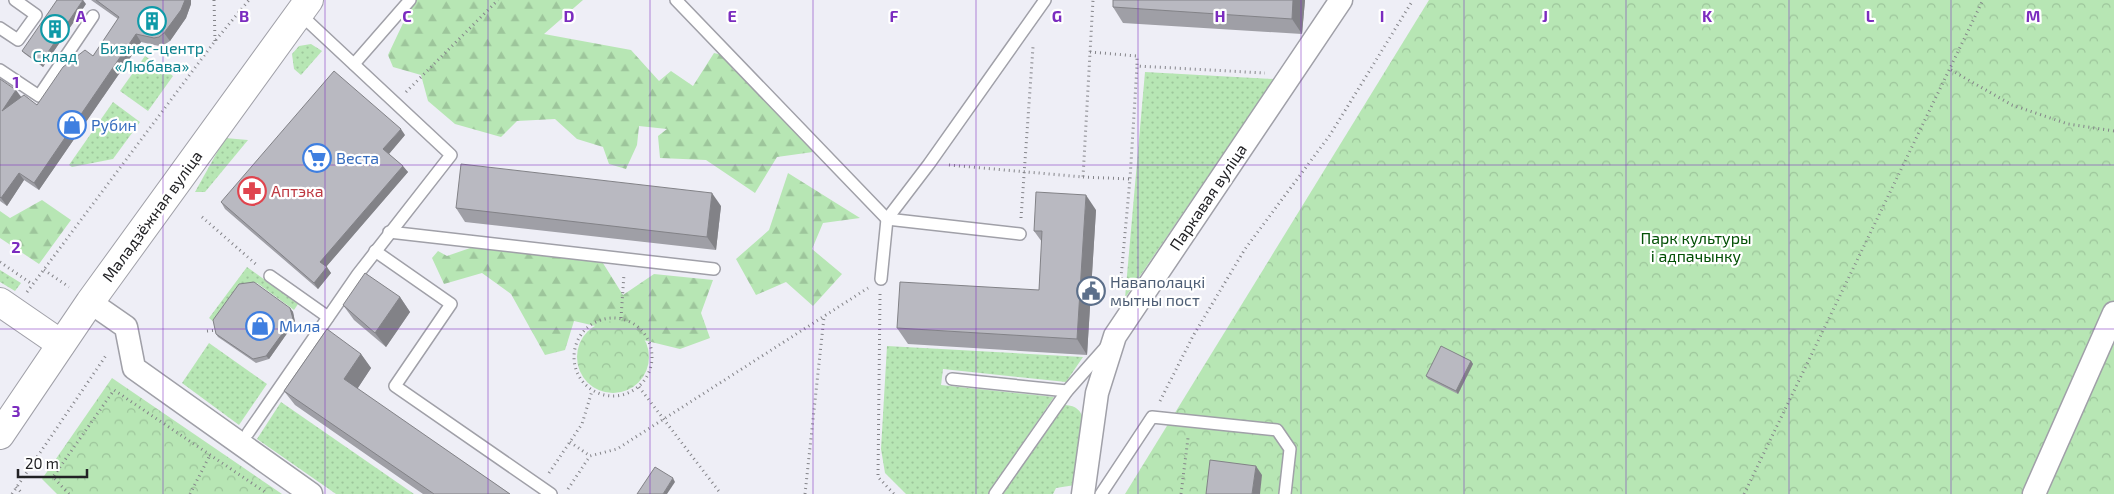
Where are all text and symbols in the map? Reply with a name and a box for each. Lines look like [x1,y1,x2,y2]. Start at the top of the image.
text: A [76,6,87,25]
building icon: Бизнес-центр «Любава» [137,6,167,36]
text: B [239,6,249,25]
text: C [402,6,412,25]
text: D [564,6,575,25]
text: E [727,6,737,25]
text: F [890,6,899,25]
text: G [1052,6,1062,25]
text: H [1214,6,1226,25]
text: I [1380,6,1384,25]
text: J [1542,6,1548,25]
text: K [1702,6,1713,25]
text: L [1866,6,1875,25]
text: M [2026,6,2040,25]
building icon: Склад [40,14,70,44]
place label: Бизнес-центр «Любава» [100,38,204,75]
place label: Склад [33,46,77,65]
text: 1 [13,72,19,91]
shop icon: Рубин [57,110,87,140]
place label: Рубин [91,115,137,135]
street label: Паркавая вуліца [1165,140,1251,254]
supermarket icon: Веста [302,143,332,173]
street label: Маладзёжная вуліца [98,146,206,286]
place label: Веста [336,148,379,167]
pharmacy icon: Аптэка [237,176,267,206]
place label: Аптэка [271,181,324,200]
park label: Парк культуры і адпачынку [1641,228,1752,266]
text: 2 [11,237,21,256]
place label: Наваполацкі мытны пост [1110,272,1205,309]
public building icon: Наваполацкі мытны пост [1076,276,1106,306]
shop icon: Мила [245,311,275,341]
place label: Мила [279,316,320,335]
text: 3 [11,401,21,420]
scale bar [18,446,86,478]
text: 20 m [25,454,59,472]

